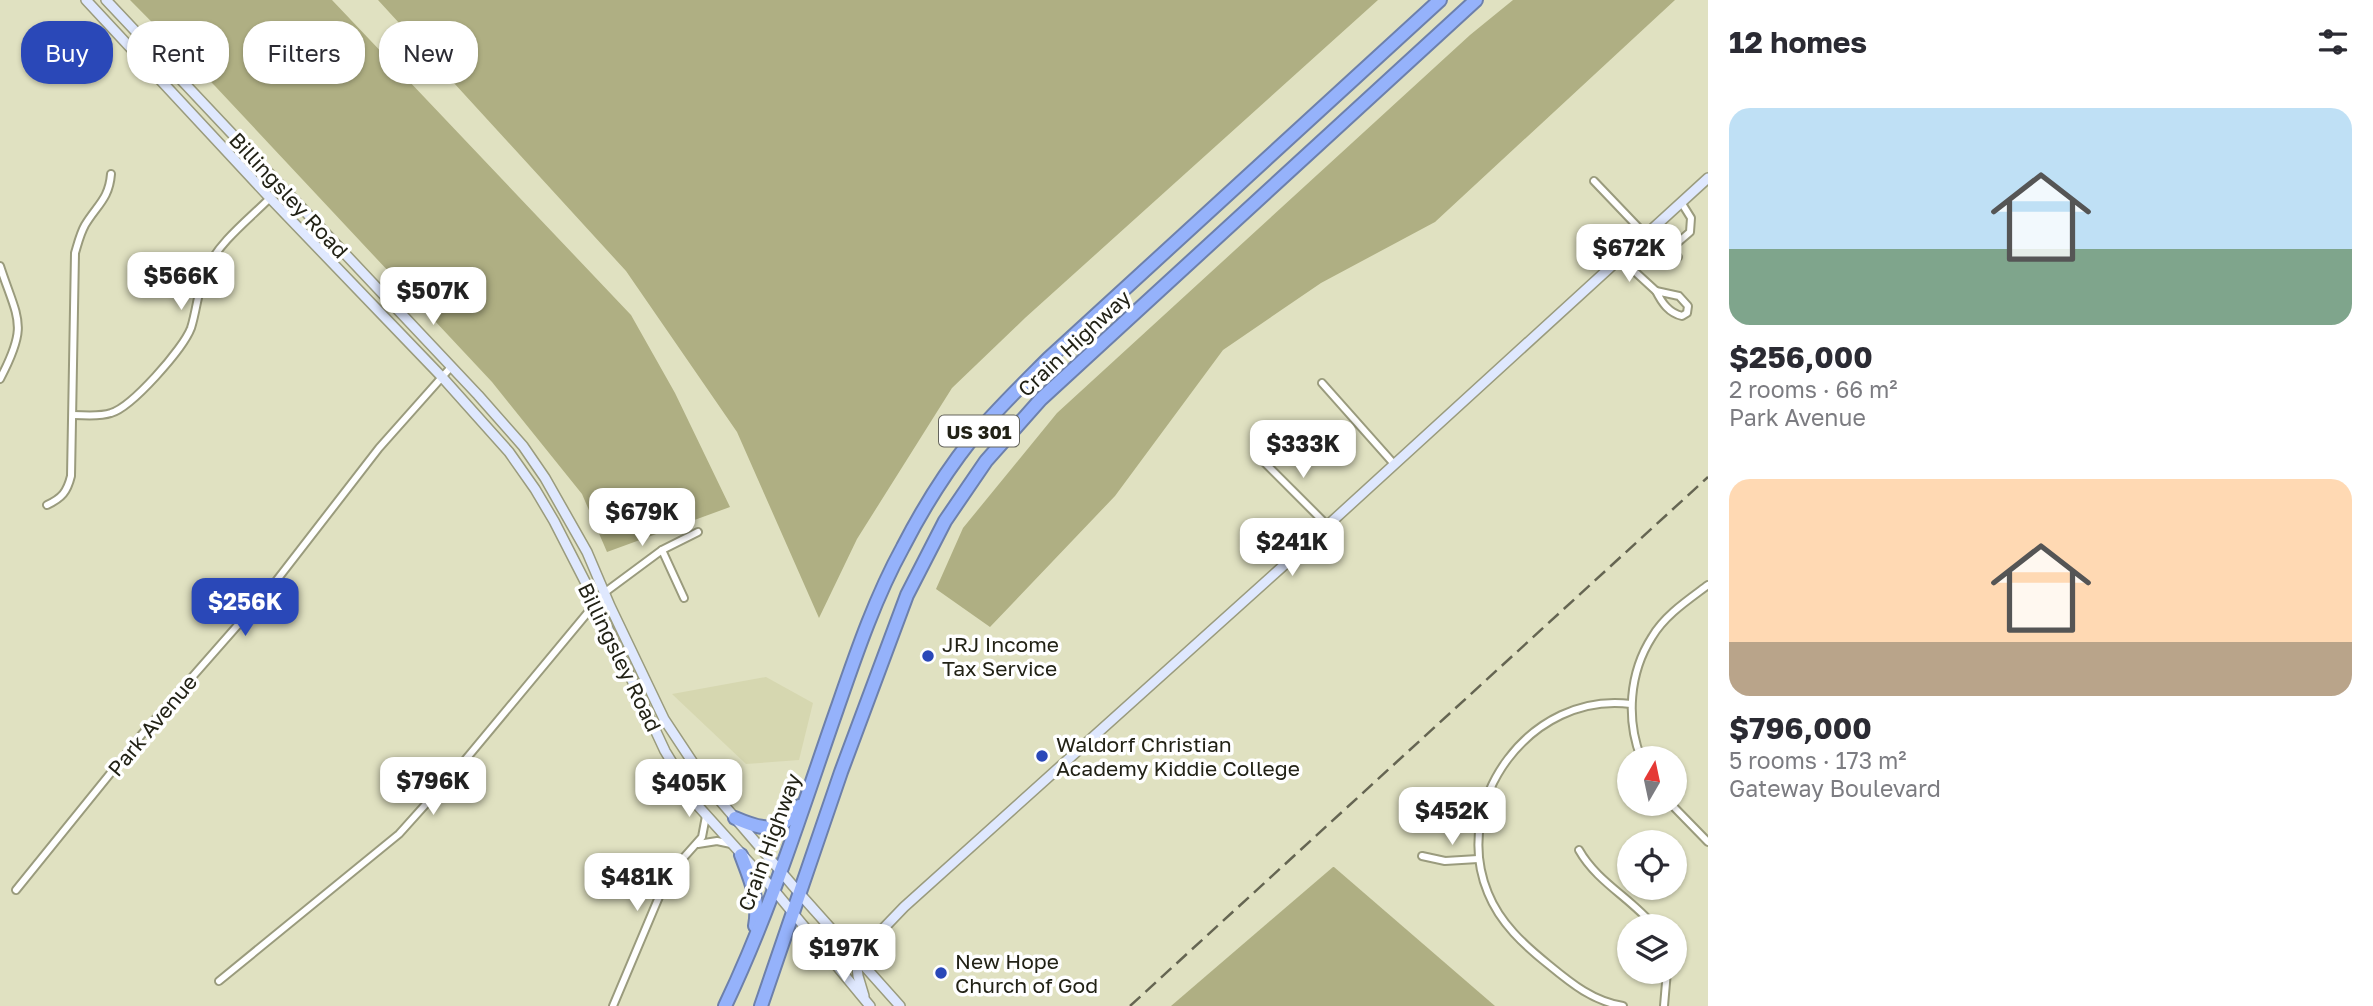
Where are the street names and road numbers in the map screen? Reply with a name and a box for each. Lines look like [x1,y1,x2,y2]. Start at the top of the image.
street label: Billingsley Road [224,127,354,263]
street label: Crain Highway [1012,284,1136,402]
road number: US 301 [939,416,1019,446]
street label: Billingsley Road [573,578,667,736]
street label: Park Avenue [102,669,202,781]
street label: Crain Highway [732,769,806,915]

